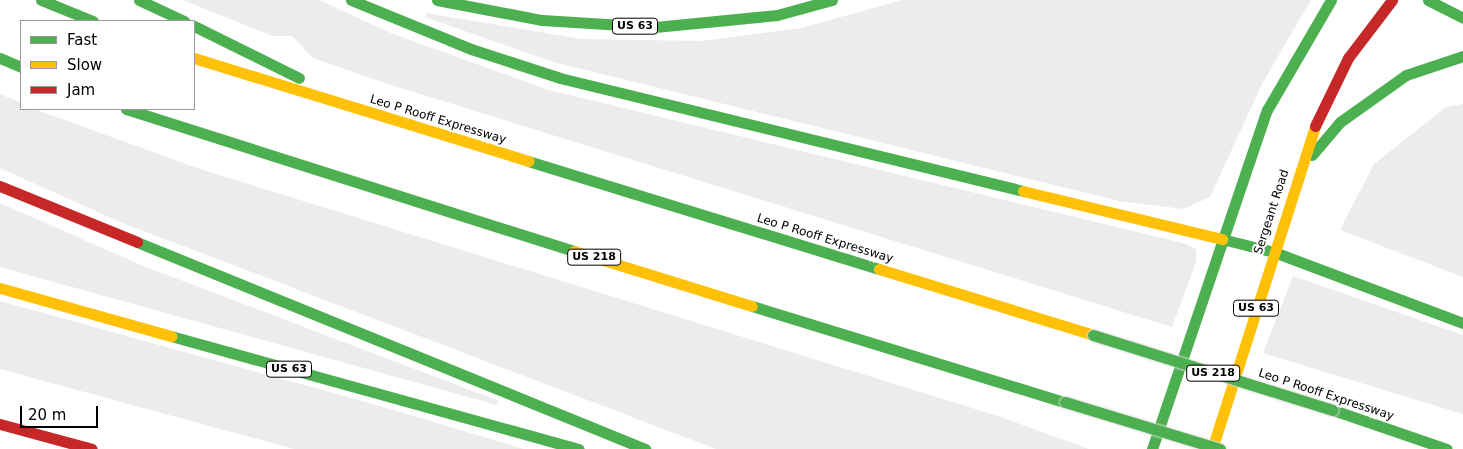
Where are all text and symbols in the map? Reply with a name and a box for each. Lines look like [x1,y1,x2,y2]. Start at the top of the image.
road number: US 63 [611,18,659,34]
legend [20,20,195,110]
text: Fast [67,31,97,49]
text: Slow [67,56,102,74]
text: Jam [67,81,95,99]
street label: Leo P Rooff Expressway [368,92,508,148]
street label: Sergeant Road [1252,168,1292,256]
street label: Leo P Rooff Expressway [755,211,895,267]
road number: US 218 [566,248,622,266]
road number: US 63 [1232,300,1280,316]
road number: US 63 [265,360,313,378]
road number: US 218 [1186,364,1240,382]
street label: Leo P Rooff Expressway [1256,366,1396,424]
scale bar [22,396,100,428]
text: 20 m [28,406,66,424]

